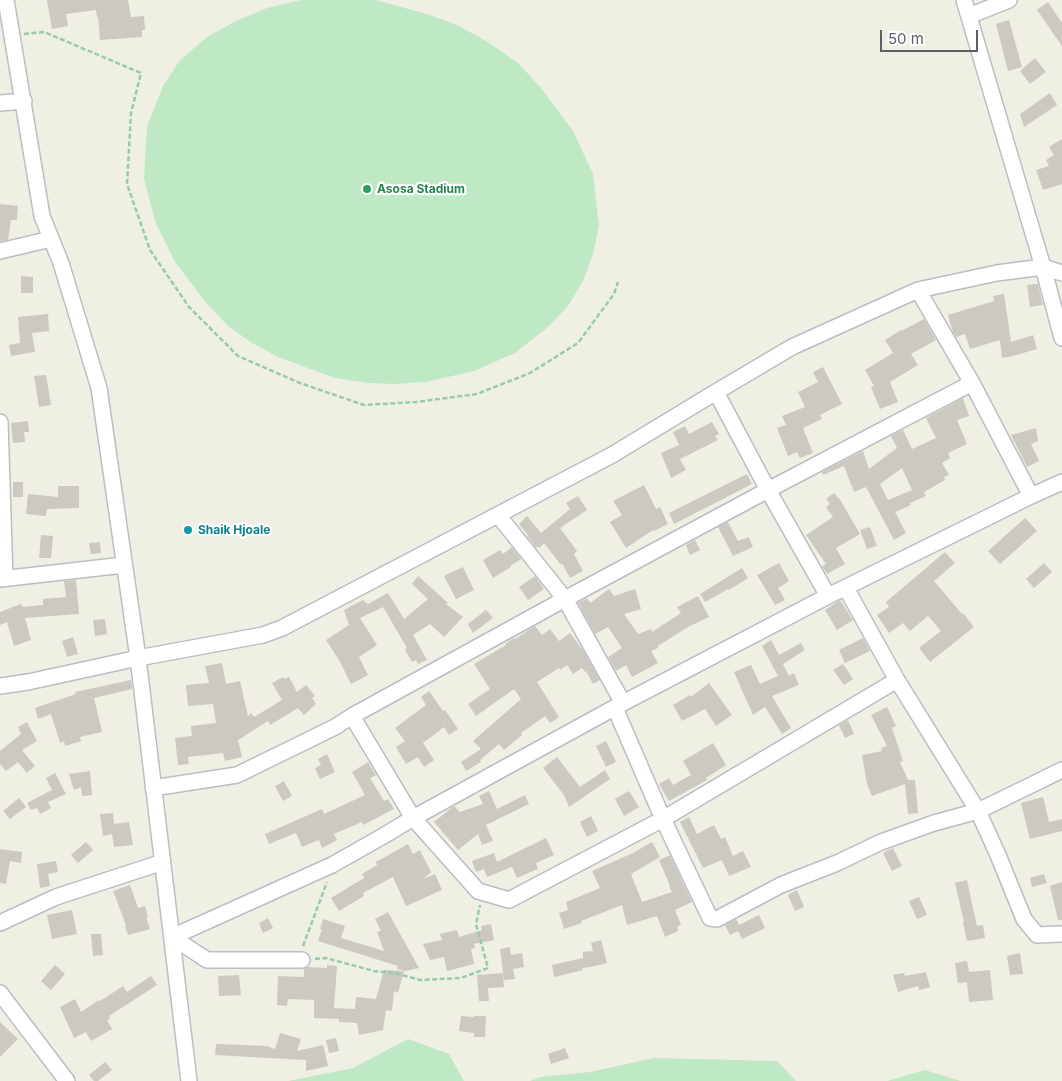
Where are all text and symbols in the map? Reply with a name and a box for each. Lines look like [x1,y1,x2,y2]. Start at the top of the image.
scale bar [882,20,980,52]
text: 50 m [888,29,924,48]
place label: Asosa Stadium [377,182,465,196]
marker: Asosa Stadium [361,183,373,195]
place label: Shaik Hjoale [198,523,270,537]
marker: Shaik Hjoale [182,524,194,536]

